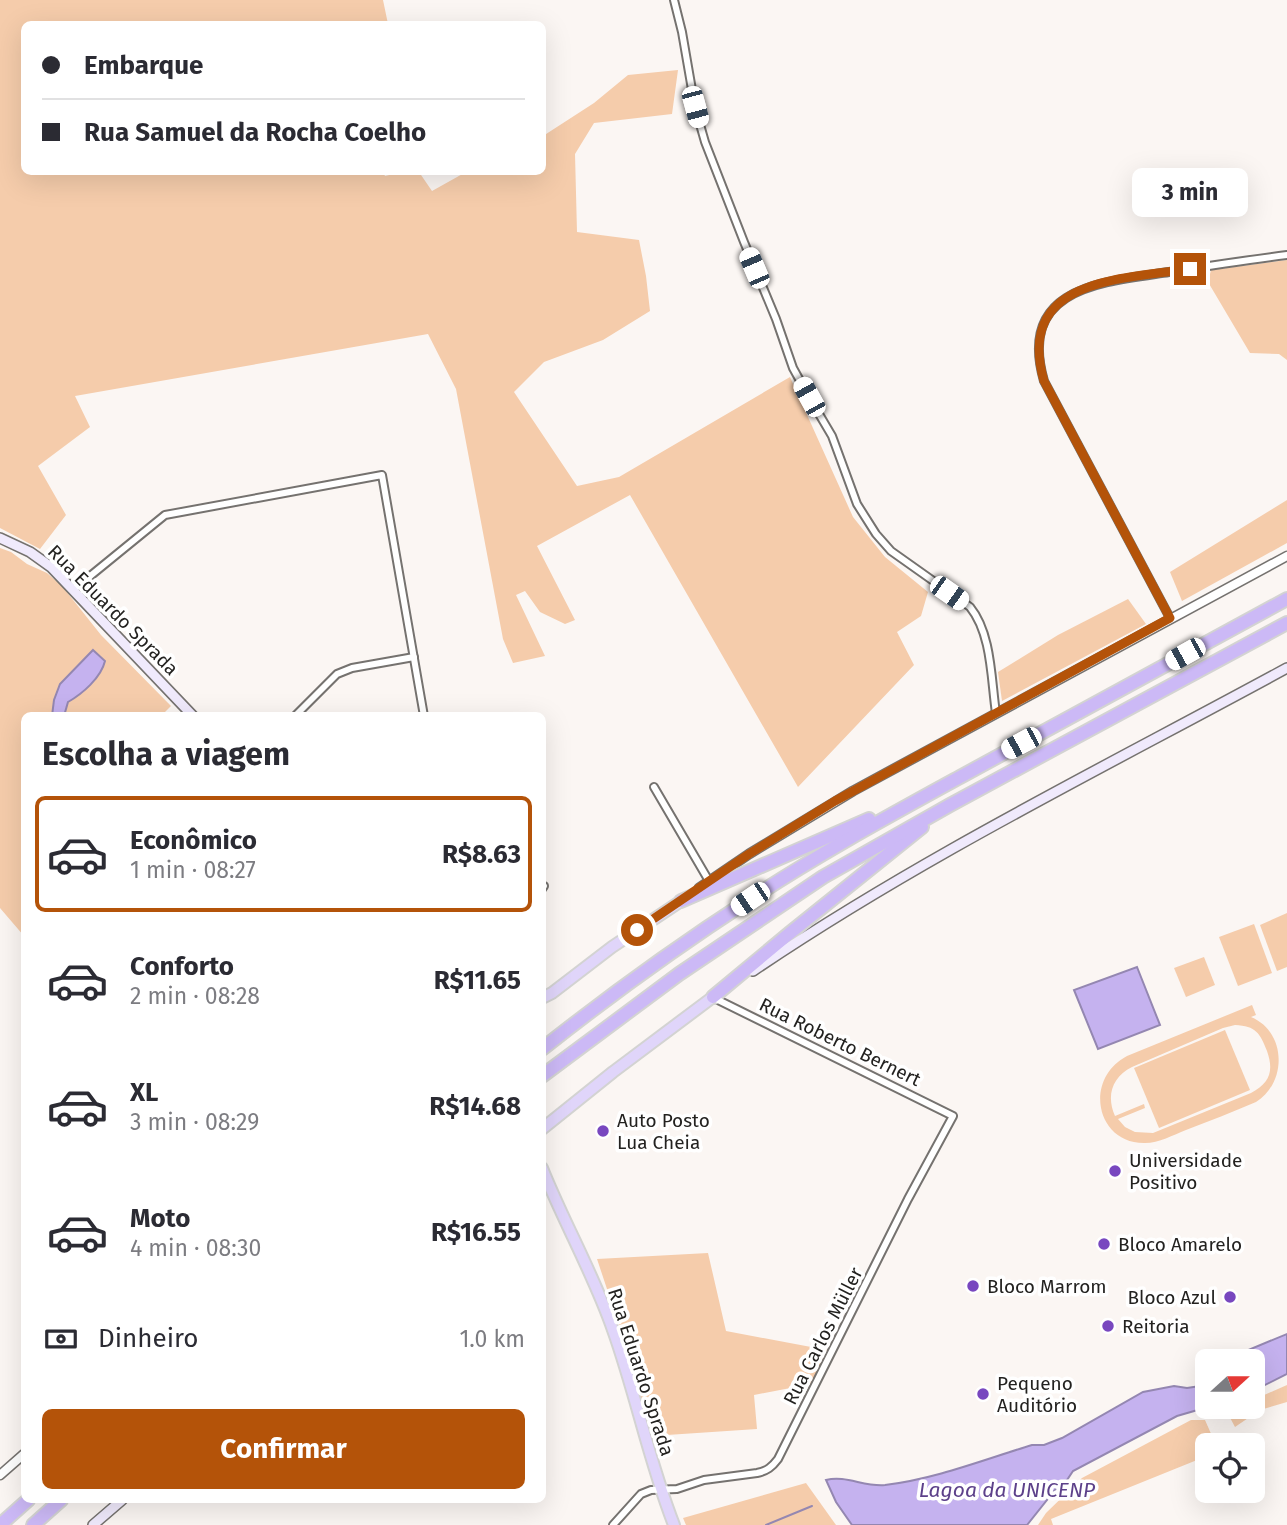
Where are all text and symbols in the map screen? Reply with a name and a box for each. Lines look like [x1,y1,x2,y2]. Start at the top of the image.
text: Embarque [84,50,203,81]
car [680,84,711,130]
text: Rua Samuel da Rocha Coelho [84,117,426,148]
callout: 3 min [1132,168,1248,216]
text: 3 min [1162,178,1218,206]
car [737,245,772,291]
route end [1174,253,1206,285]
car [790,374,829,420]
street label: Rua Eduardo Sprada [43,540,183,680]
car [926,572,973,614]
car [1162,635,1209,673]
car [998,724,1045,762]
text: Escolha a viagem [42,735,290,773]
icon: car [46,823,109,886]
text: Econômico [130,825,257,856]
text: R$8.63 [442,839,521,870]
text: 1 min · 08:27 [130,856,256,884]
car [727,879,774,919]
route start [621,914,653,946]
icon: car [46,949,109,1012]
text: Conforto [130,951,234,982]
text: R$11.65 [434,965,521,996]
text: 2 min · 08:28 [130,982,260,1010]
street label: Rua Roberto Bernert [755,993,925,1091]
icon: car [46,1075,109,1138]
text: XL [130,1077,158,1108]
text: R$14.68 [429,1091,521,1122]
text: 3 min · 08:29 [130,1108,259,1136]
place label: Auto Posto Lua Cheia [617,1109,710,1154]
marker: Auto Posto Lua Cheia [595,1123,611,1139]
place label: Universidade Positivo [1129,1149,1242,1194]
marker: Universidade Positivo [1107,1163,1123,1179]
icon: car [46,1201,109,1264]
text: Moto [130,1203,190,1234]
text: R$16.55 [431,1217,521,1248]
place label: Bloco Amarelo [1118,1233,1242,1256]
text: 4 min · 08:30 [130,1234,261,1262]
marker: Bloco Amarelo [1096,1236,1112,1252]
street label: Rua Carlos Müller [778,1263,868,1409]
place label: Bloco Marrom [987,1275,1107,1298]
marker: Bloco Marrom [965,1278,981,1294]
street label: Rua Eduardo Sprada [603,1285,679,1459]
place label: Bloco Azul [1127,1286,1216,1309]
marker: Bloco Azul [1222,1289,1238,1305]
place label: Reitoria [1122,1315,1190,1338]
marker: Reitoria [1100,1318,1116,1334]
icon: cash [42,1320,80,1358]
text: Dinheiro [98,1323,199,1354]
text: 1.0 km [459,1325,525,1353]
north arrow [1195,1349,1265,1419]
map controls [1195,1349,1265,1503]
place label: Pequeno Auditório [997,1372,1077,1417]
marker: Pequeno Auditório [975,1386,991,1402]
button: Confirmar [42,1409,525,1489]
button: locate [1195,1433,1265,1503]
water label: Lagoa da UNICENP [919,1477,1096,1503]

